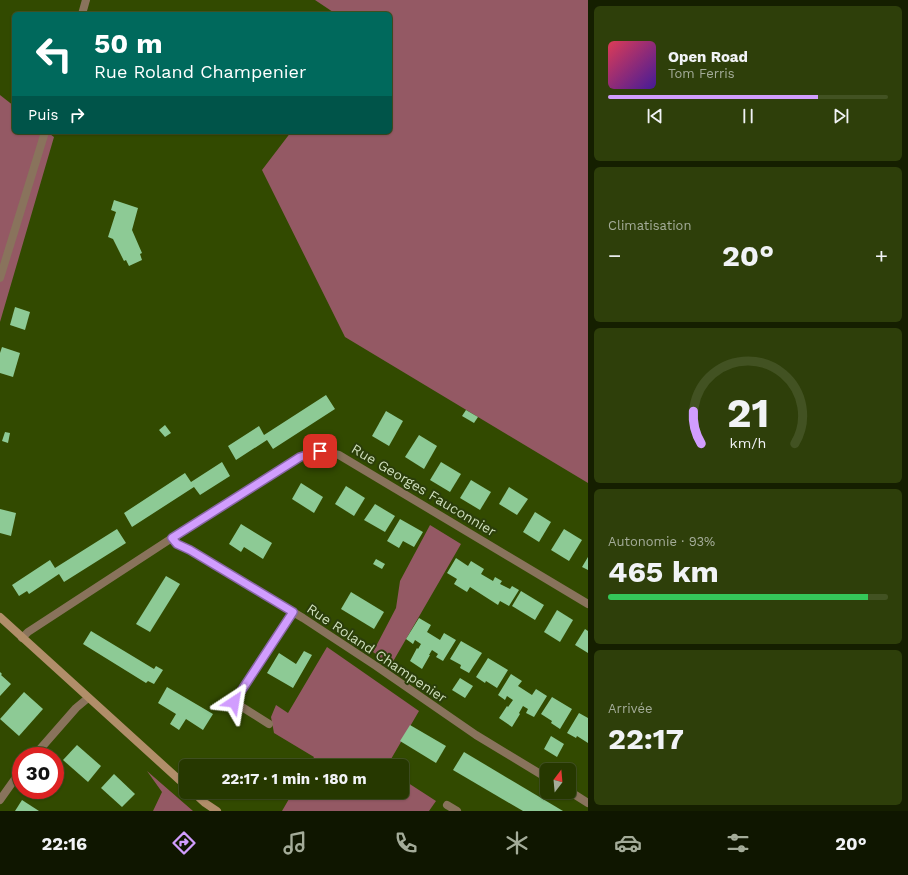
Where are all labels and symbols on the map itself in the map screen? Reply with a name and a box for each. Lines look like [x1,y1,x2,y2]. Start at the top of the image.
pin [303,434,337,468]
street label: Rue Georges Fauconnier [349,440,499,540]
street label: Rue Roland Champenier [304,600,450,706]
position arrow [213,681,255,723]
speed limit sign: 30 [12,747,64,799]
north arrow [540,763,576,799]

